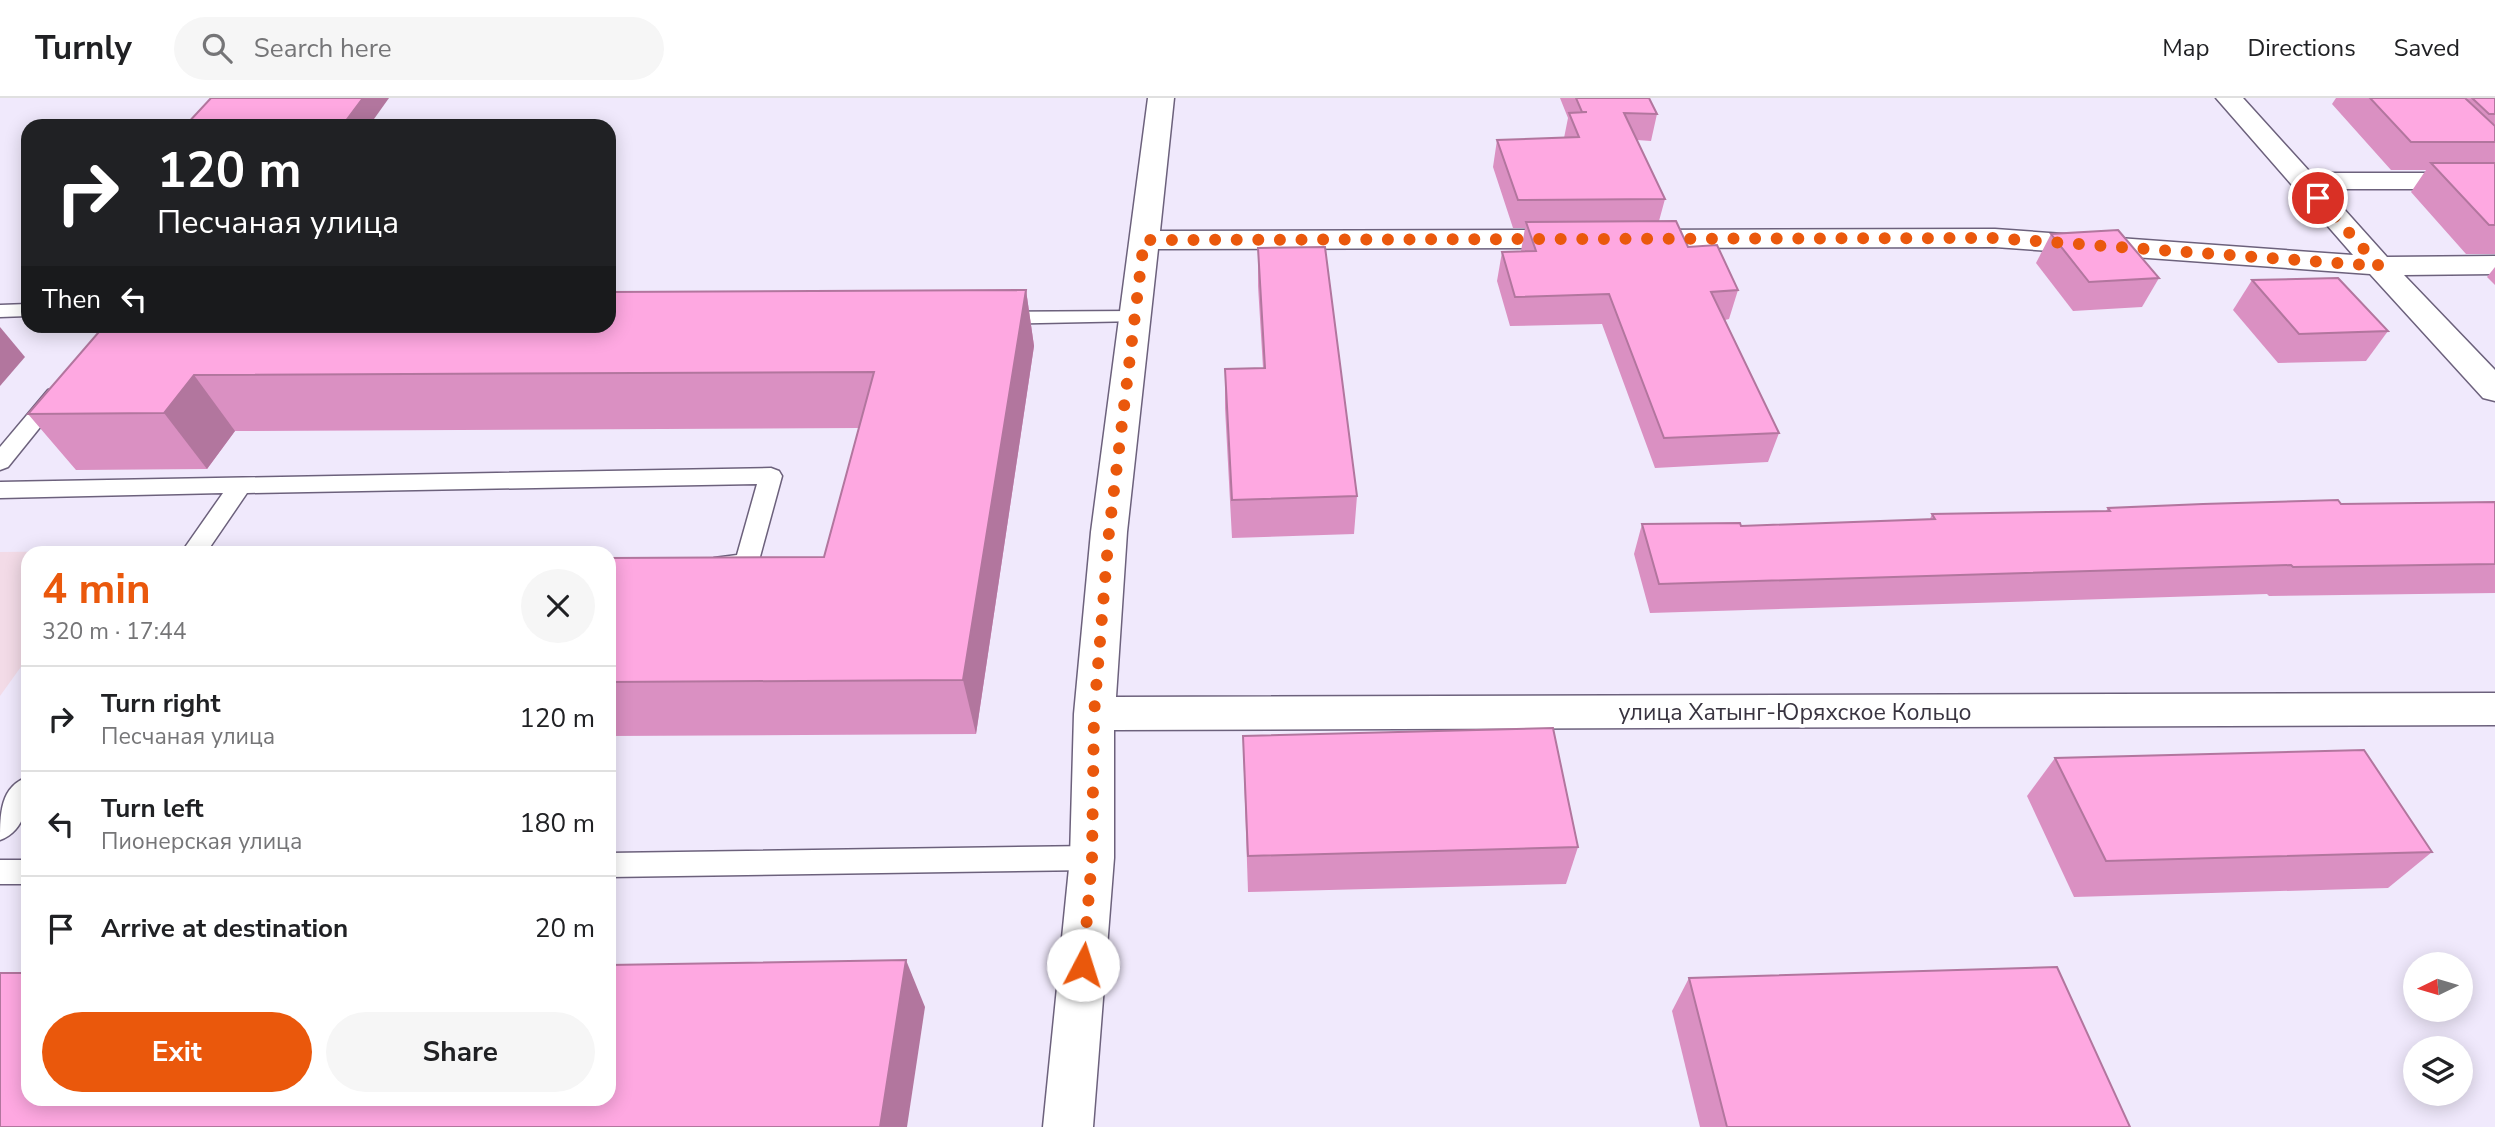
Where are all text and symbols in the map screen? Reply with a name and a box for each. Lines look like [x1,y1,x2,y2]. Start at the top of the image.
search box [174,17,664,80]
text: Turnly [35,26,132,71]
icon: search [198,29,236,67]
text: Search here [254,31,392,66]
text: Map [2162,32,2209,64]
text: Directions [2247,32,2356,64]
text: Saved [2394,32,2460,64]
text: 120 m [157,137,301,204]
icon: right [42,147,133,238]
pin [2288,168,2348,228]
icon: arrive [2299,179,2337,217]
text: Песчаная улица [157,201,399,244]
icon: left [115,280,153,318]
text: Then [42,282,101,317]
text: 4 min [42,561,151,618]
button: close [521,569,595,643]
text: 320 m · 17:44 [42,616,187,647]
text: Turn right [101,686,220,721]
street label: улица Хатынг-Юряхское Кольцо [1618,697,1972,728]
icon: right [42,700,80,738]
text: 120 m [519,701,595,736]
text: Песчаная улица [101,721,275,752]
text: Turn left [101,791,204,826]
icon: left [42,805,80,843]
text: 180 m [519,806,595,841]
text: Пионерская улица [101,826,302,857]
icon: arrive [42,910,80,948]
text: Arrive at destination [101,911,348,946]
text: 20 m [535,911,595,946]
position arrow [1046,928,1120,1002]
north arrow [2403,952,2473,1022]
map controls [2403,952,2473,1106]
button: Exit [42,1012,312,1092]
button: Share [326,1012,595,1092]
button: layers [2403,1036,2473,1106]

